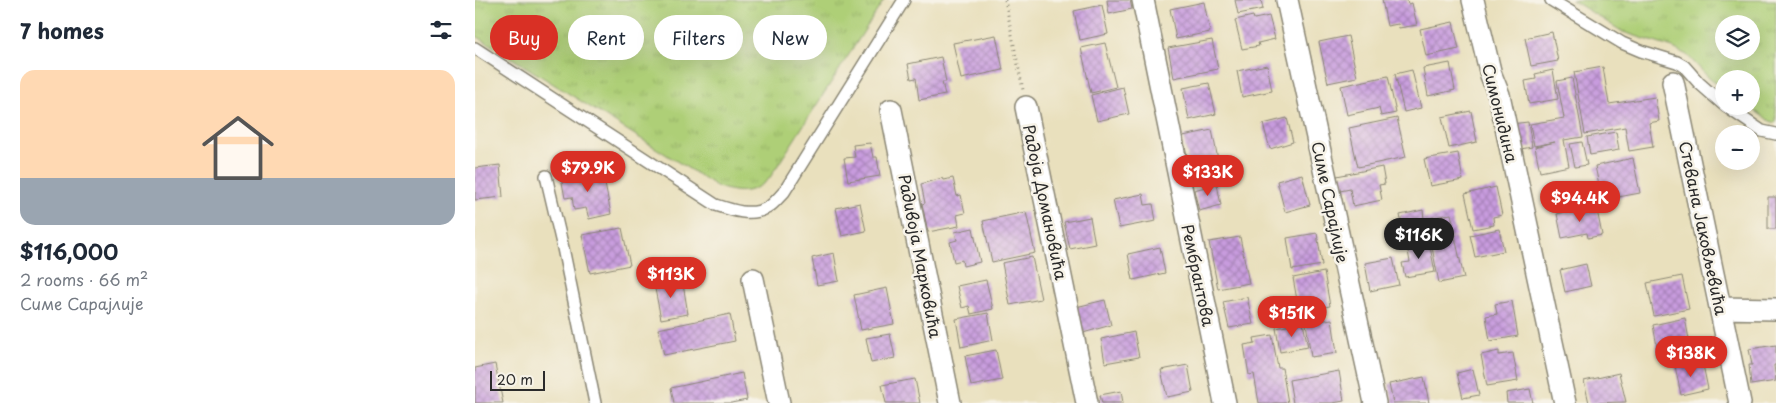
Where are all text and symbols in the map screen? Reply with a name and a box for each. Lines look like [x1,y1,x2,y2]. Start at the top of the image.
text: 7 homes [20,14,104,46]
chip: Buy [490,15,558,60]
chip: Rent [568,15,644,60]
chip: Filters [654,15,743,60]
chip: New [753,15,827,60]
map controls [1715,15,1760,170]
button: layers [1715,15,1760,60]
icon: filters [427,16,455,44]
street label: Симонидина [1477,61,1525,165]
button: + [1715,70,1760,115]
icon: home [193,103,283,193]
street label: Радоја Домановића [1018,122,1074,282]
button: − [1715,125,1760,170]
street label: Симе Сарајлије [1306,139,1356,265]
street label: Стевана Јаковљевића [1674,139,1734,317]
pin: $79.9K [547,150,629,193]
pin: $133K [1173,154,1243,197]
text: $79.9K [561,155,615,179]
text: $133K [1183,159,1233,183]
street label: Радивоја Марковића [893,172,949,340]
pin: $94.4K [1539,180,1621,223]
text: $94.4K [1551,185,1609,209]
pin: $116K [1384,218,1454,260]
street label: Рембрантова [1176,222,1222,328]
text: $116K [1395,222,1443,246]
text: $116,000 [20,235,118,267]
pin: $113K [636,256,706,299]
text: $113K [647,261,695,285]
text: 2 rooms · 66 m² [20,267,148,291]
text: Симе Сарајлије [20,291,143,315]
pin: $151K [1257,296,1327,338]
text: $151K [1269,300,1315,324]
pin: $138K [1656,336,1726,378]
text: $138K [1666,340,1716,364]
scale bar [490,368,545,391]
text: 20 m [497,369,533,390]

